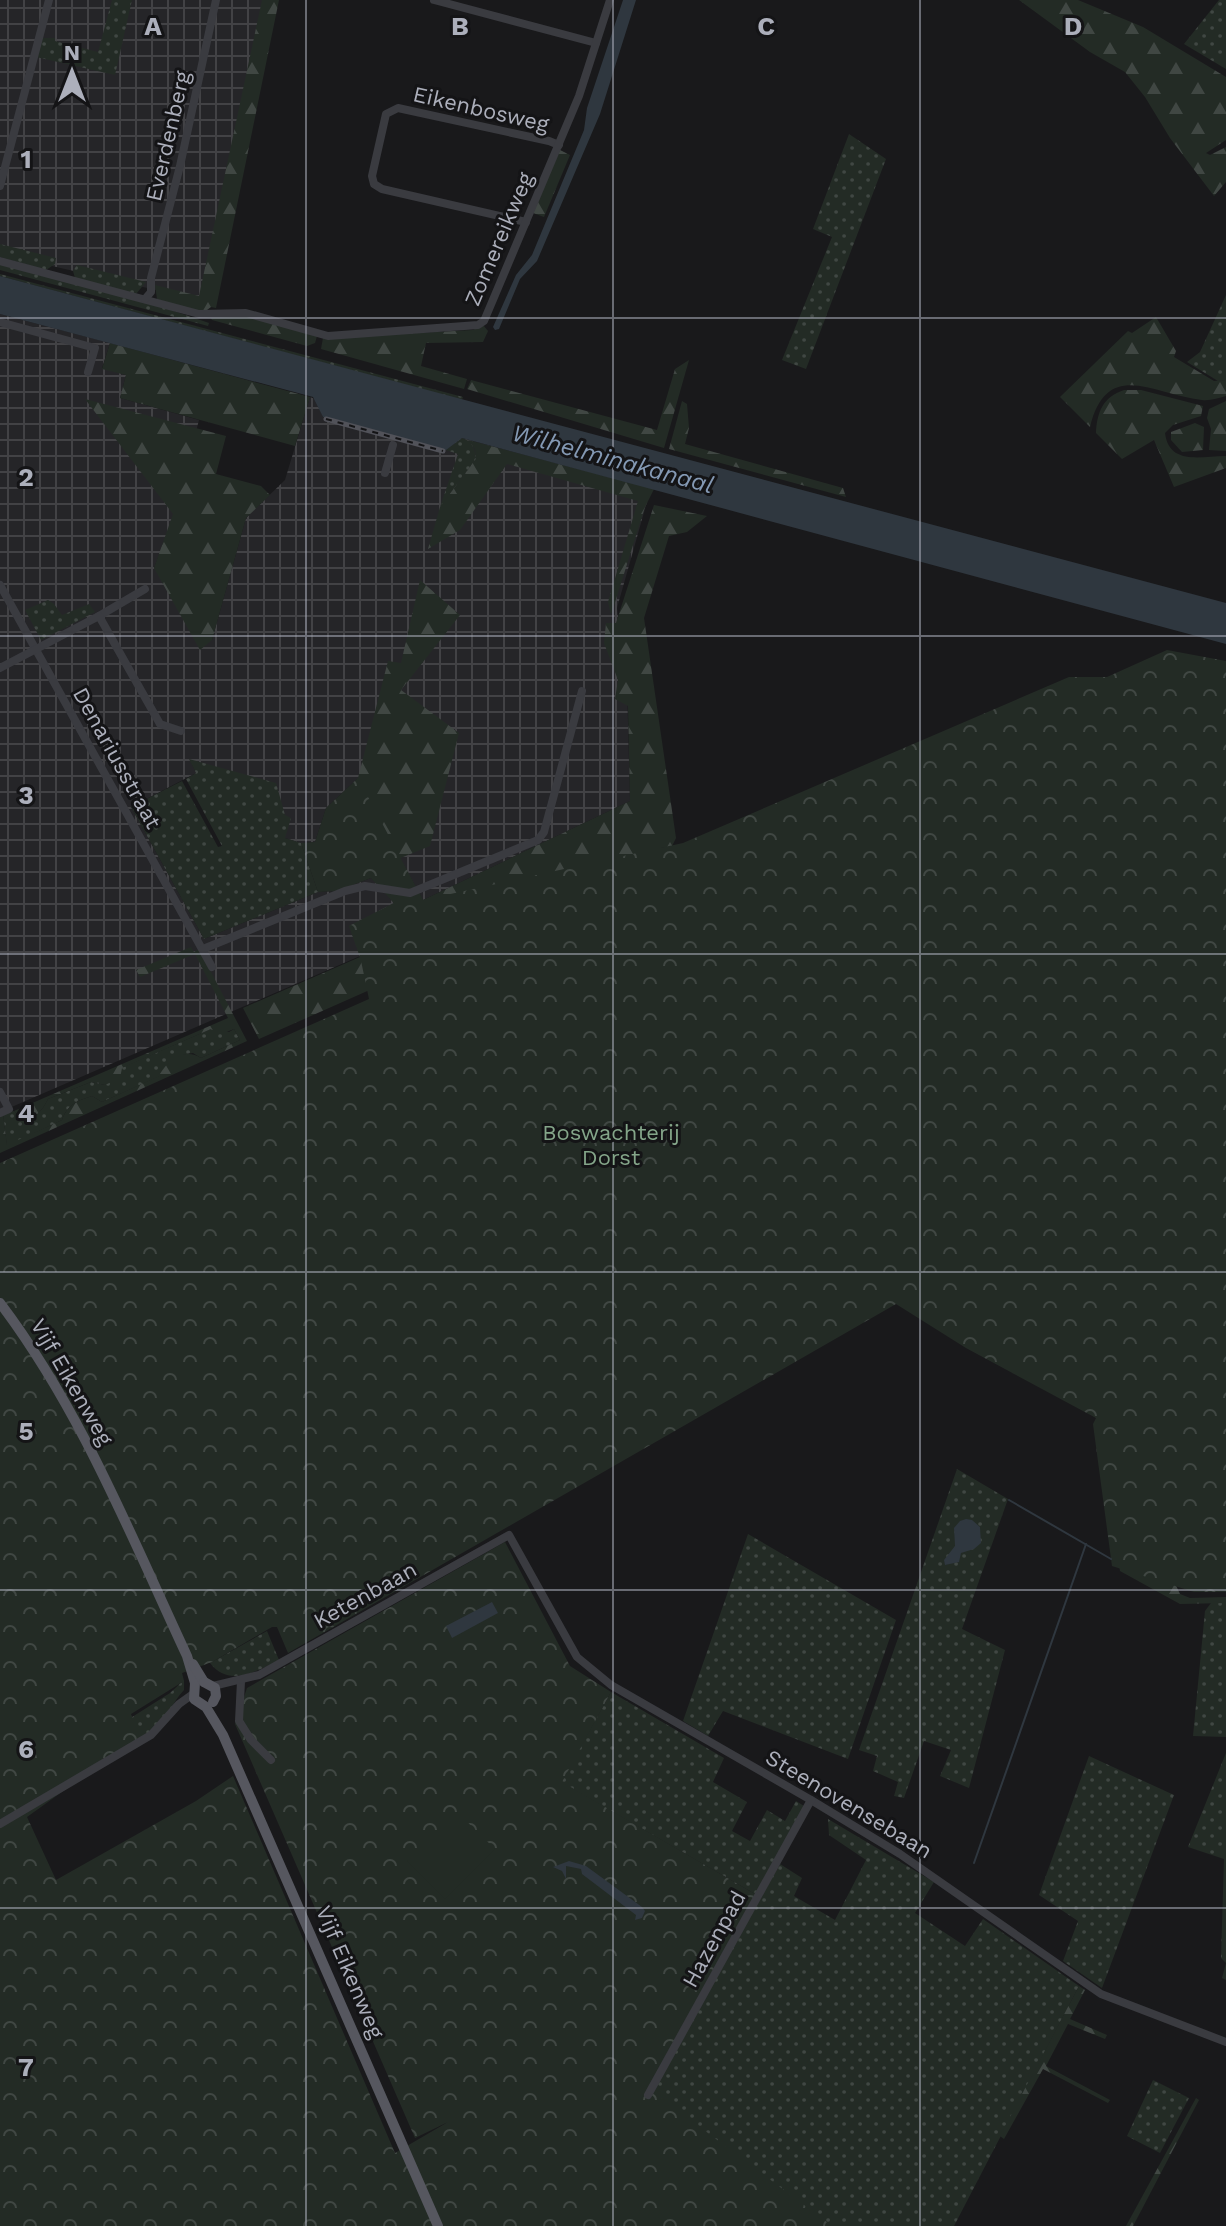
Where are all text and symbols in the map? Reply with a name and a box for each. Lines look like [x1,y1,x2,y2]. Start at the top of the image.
text: A [144,11,162,41]
text: B [451,11,469,41]
text: C [757,11,775,41]
text: D [1064,11,1082,41]
north arrow [32,32,112,112]
text: N [64,40,80,65]
street label: Everdenberg [141,68,195,204]
street label: Eikenbosweg [411,81,552,137]
text: 1 [20,144,32,174]
street label: Zomereikweg [460,168,538,309]
water label: Wilhelminakanaal [509,419,717,499]
text: 2 [18,462,34,492]
street label: Denariusstraat [68,683,166,833]
text: 3 [18,780,34,810]
text: 4 [18,1098,35,1128]
park label: Boswachterij Dorst [542,1120,680,1170]
street label: Vijf Eikenweg [26,1314,118,1450]
text: 5 [18,1416,34,1446]
street label: Ketenbaan [309,1557,421,1633]
text: 6 [18,1734,34,1764]
street label: Steenovensebaan [761,1744,937,1864]
street label: Hazenpad [677,1886,751,1992]
street label: Vijf Eikenweg [311,1902,389,2042]
text: 7 [18,2052,34,2082]

